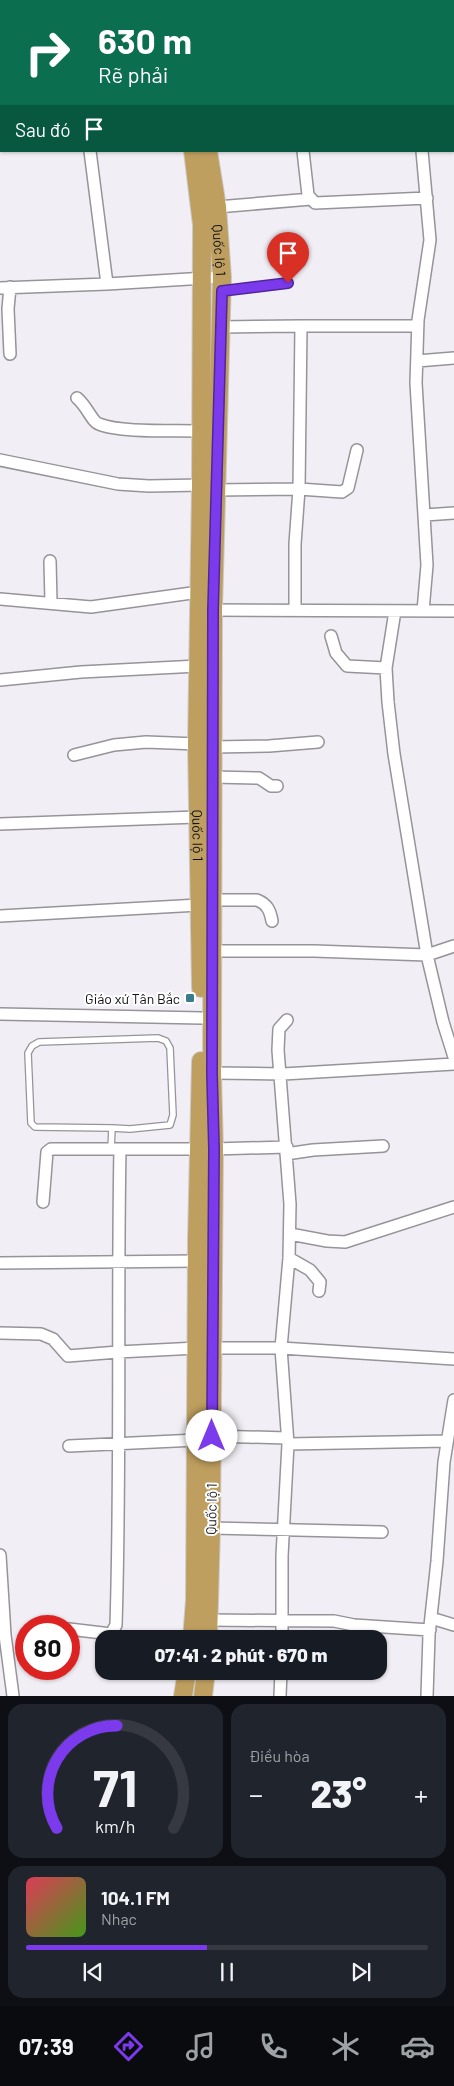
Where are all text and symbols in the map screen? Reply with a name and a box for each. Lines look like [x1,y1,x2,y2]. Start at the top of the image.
text: 630 m [98,19,192,61]
icon: right [15,20,80,85]
text: Rẽ phải [98,61,168,87]
icon: arrive [80,115,108,143]
text: Sau đó [15,118,70,141]
street label: Quốc lộ 1 [210,224,230,277]
pin [267,232,309,283]
icon: arrive [274,239,302,267]
street label: Quốc lộ 1 [190,809,207,861]
place label: Giáo xứ Tân Bắc [85,990,180,1007]
marker: Giáo xứ Tân Bắc [184,992,196,1004]
position arrow [185,1409,237,1461]
street label: Quốc lộ 1 [202,1483,220,1535]
speed limit sign: 80 [15,1615,80,1680]
text: 07:41 · 2 phút · 670 m [155,1643,328,1666]
text: Điều hòa [249,1746,310,1765]
text: 71 [93,1755,138,1817]
text: 23° [311,1770,366,1816]
text: − [249,1777,263,1811]
text: + [414,1777,428,1811]
text: km/h [95,1815,136,1837]
text: 104.1 FM [101,1886,170,1909]
text: Nhạc [101,1909,137,1928]
icon: previous [79,1958,107,1986]
icon: pause [213,1958,241,1986]
icon: next [347,1958,375,1986]
icon: directions [111,2029,146,2064]
icon: music [183,2029,218,2064]
icon: phone [256,2029,291,2064]
icon: climate [328,2029,363,2064]
icon: car [400,2029,435,2064]
text: 07:39 [19,2033,74,2059]

